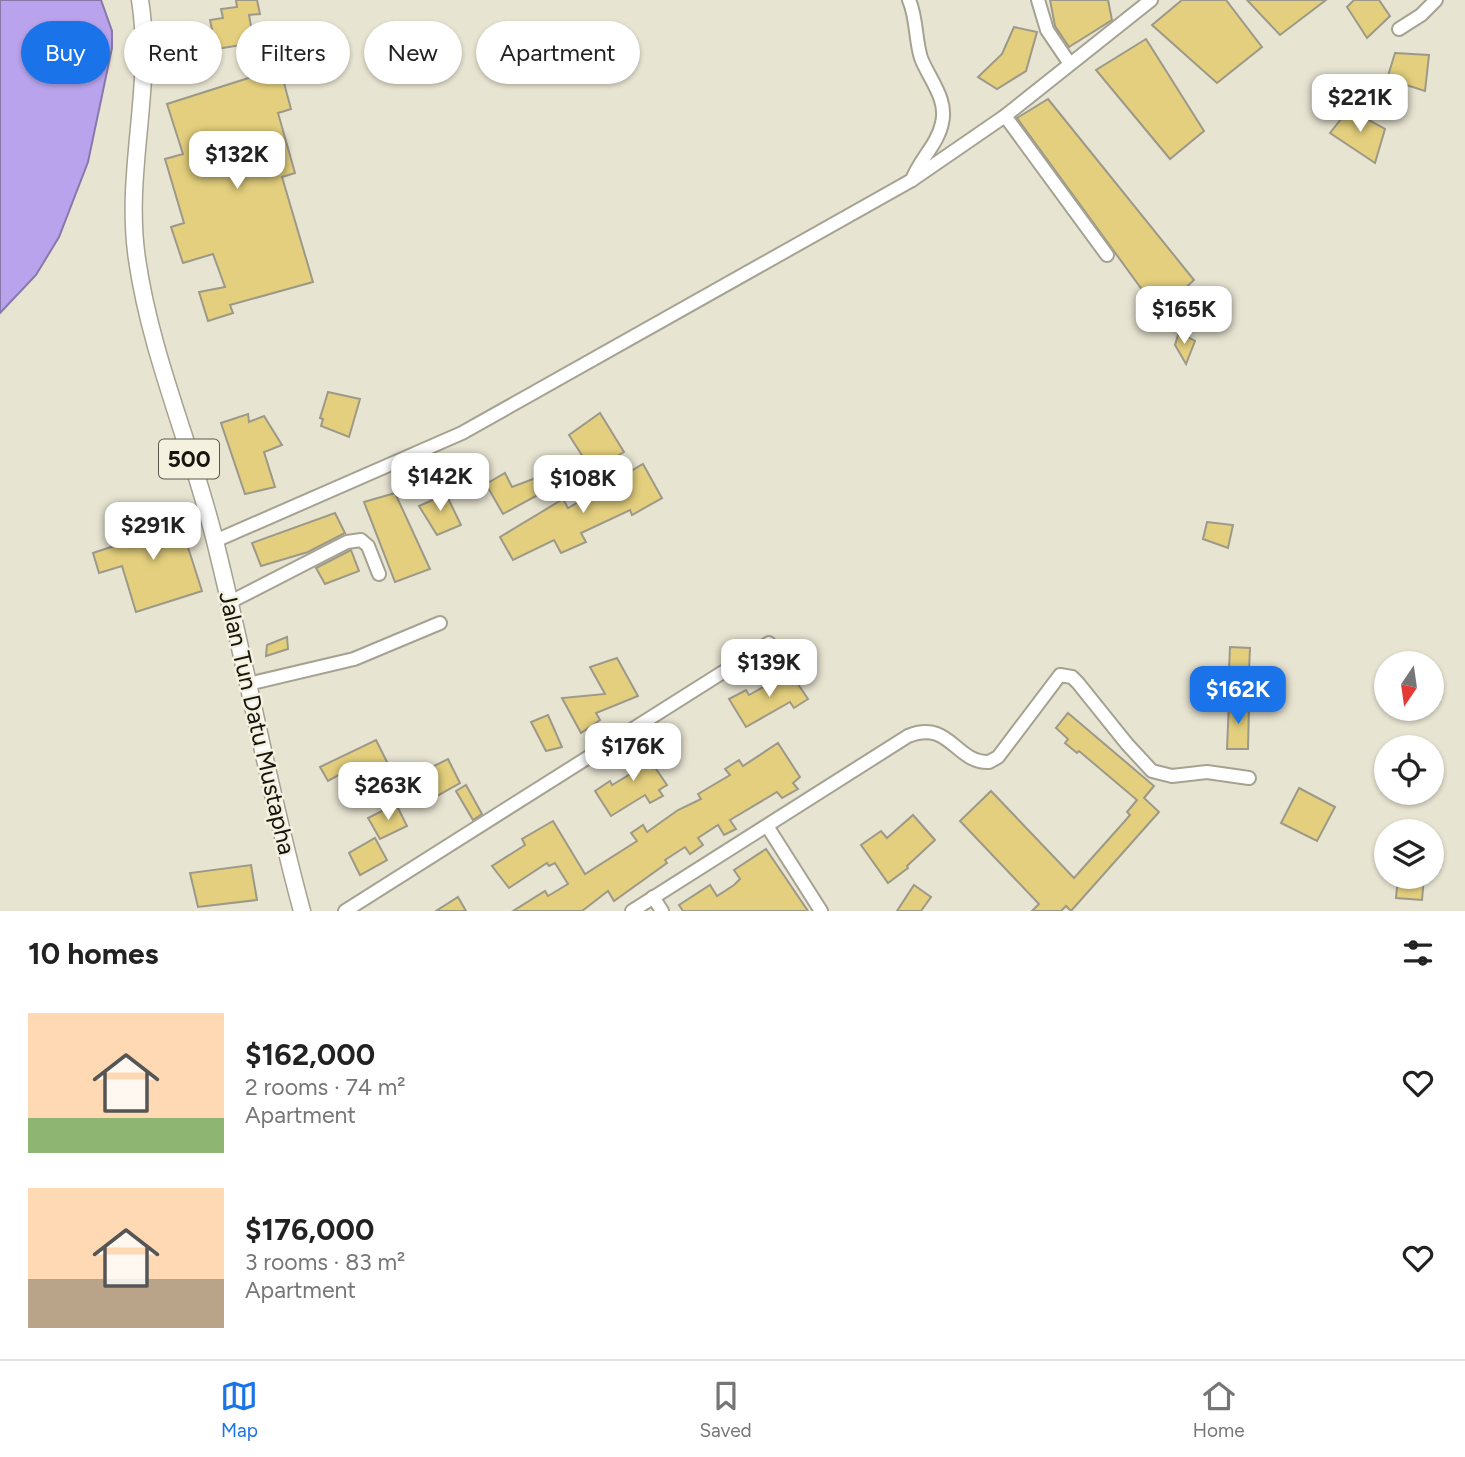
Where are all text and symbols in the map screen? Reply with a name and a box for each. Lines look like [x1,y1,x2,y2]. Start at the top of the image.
chip: Buy [21,21,110,84]
chip: Rent [124,21,222,84]
chip: Filters [236,21,350,84]
chip: New [364,21,462,84]
chip: Apartment [476,21,640,84]
pin: $221K [1311,74,1409,134]
text: $221K [1328,83,1392,111]
pin: $132K [188,132,286,191]
text: $132K [205,140,269,168]
pin: $165K [1135,286,1233,346]
text: $165K [1152,295,1216,323]
road number: 500 [159,440,219,478]
pin: $142K [391,454,489,513]
pin: $108K [534,456,632,515]
text: $142K [407,462,473,490]
text: $108K [550,464,616,492]
pin: $291K [104,503,202,562]
text: $291K [121,511,185,539]
street label: Jalan Tun Datu Mustapha [213,588,302,857]
pin: $139K [720,640,818,699]
text: $139K [737,648,801,676]
north arrow [1374,651,1444,721]
map controls [1374,651,1444,889]
pin: $162K [1189,666,1287,726]
text: $162K [1206,675,1270,703]
pin: $176K [584,724,682,783]
text: $176K [601,732,665,760]
button: locate [1374,735,1444,805]
pin: $263K [339,762,437,822]
text: $263K [354,771,422,799]
button: layers [1374,819,1444,889]
icon: filters [1399,934,1437,972]
text: 10 homes [28,935,159,972]
text: $162,000 [245,1036,375,1073]
icon: home [84,1041,168,1125]
icon: heart [1399,1064,1437,1102]
text: 2 rooms · 74 m² [245,1073,406,1101]
text: Apartment [245,1101,356,1129]
text: $176,000 [245,1211,374,1248]
icon: home [84,1216,168,1300]
icon: heart [1399,1239,1437,1277]
text: 3 rooms · 83 m² [245,1248,405,1276]
text: Apartment [245,1276,356,1304]
tab: Map [220,1377,258,1442]
tab: Saved [699,1377,752,1442]
tab: Home [1193,1377,1245,1442]

